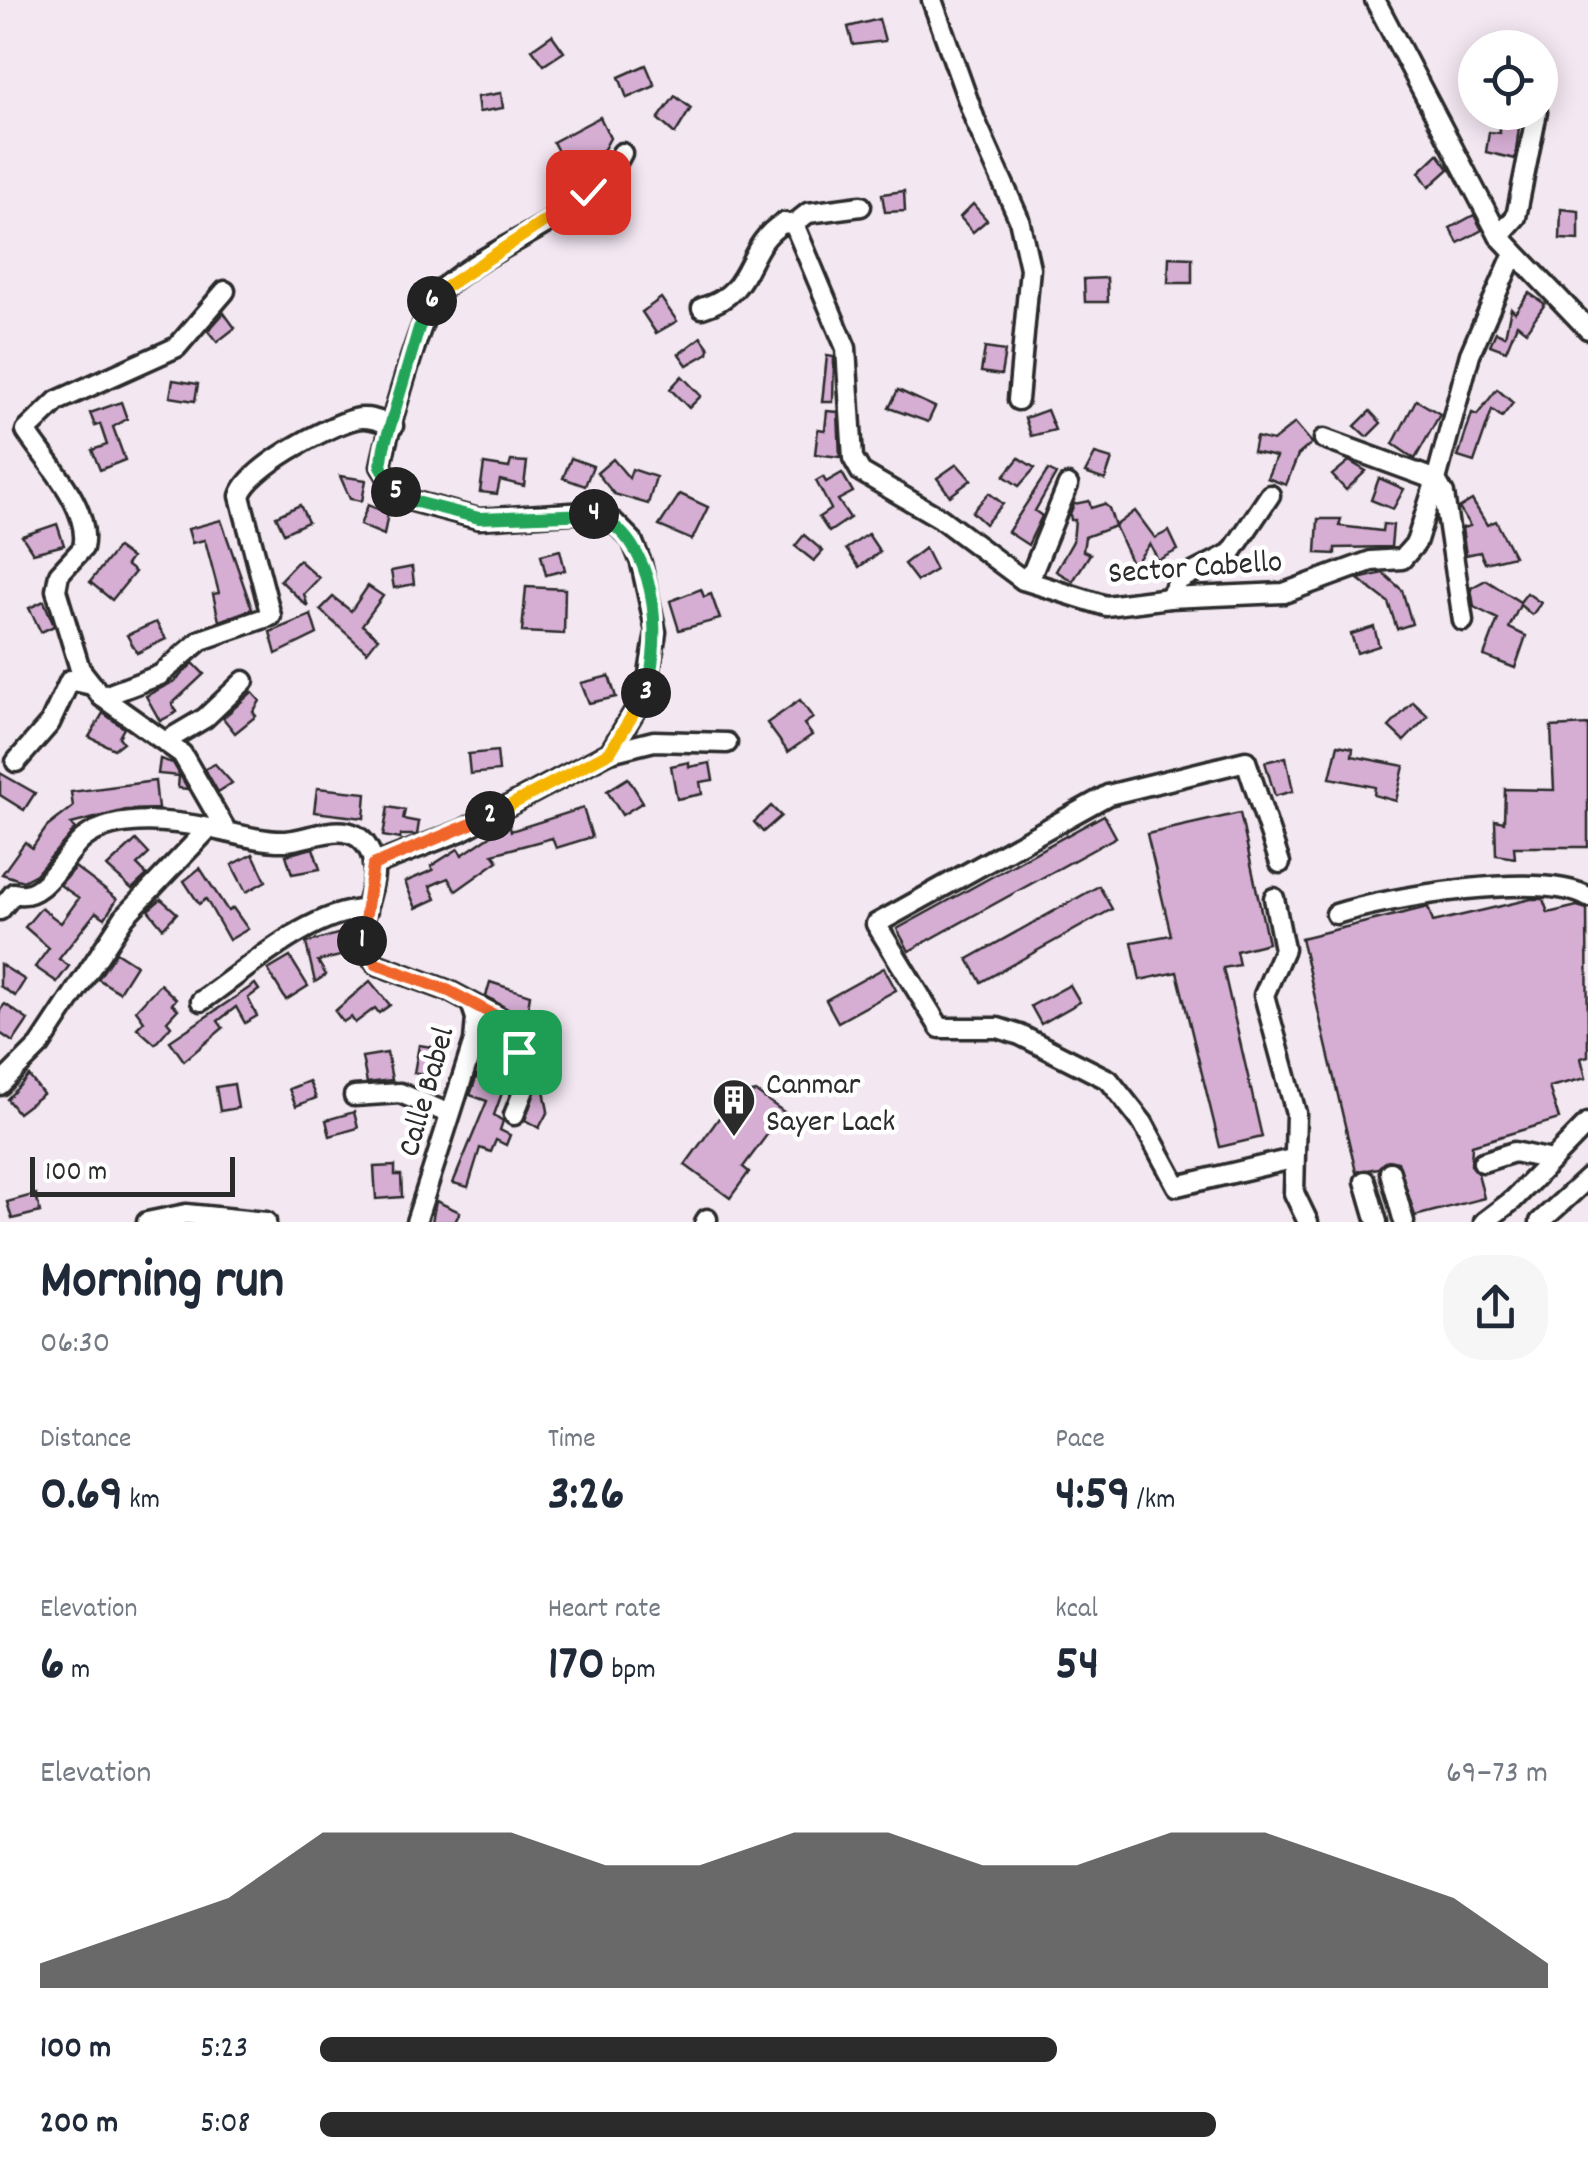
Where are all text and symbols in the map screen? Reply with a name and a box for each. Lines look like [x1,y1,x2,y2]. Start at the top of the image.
map controls [1458,30,1558,130]
button: locate [1458,30,1558,130]
pin [546,150,631,235]
icon: check [561,165,616,220]
pin: 6 [407,276,457,326]
text: 6 [425,281,439,321]
pin: 5 [371,467,421,517]
text: 5 [390,472,402,512]
pin: 4 [569,489,619,539]
text: 4 [588,494,600,534]
street label: Sector Cabello [1107,541,1284,599]
pin: 3 [621,668,671,718]
text: 3 [640,673,652,713]
pin: 2 [465,791,515,841]
text: 2 [484,796,496,836]
pin: 1 [337,916,387,966]
text: 1 [359,921,365,961]
pin [477,1010,562,1095]
street label: Calle Babel [388,1022,469,1163]
icon: arrive [492,1025,547,1080]
place label: Canmar Sayer Lack [766,1064,895,1147]
building icon: Canmar Sayer Lack [711,1077,757,1138]
scale bar [30,1152,235,1196]
text: 100 m [45,1154,107,1194]
text: Morning run [40,1245,284,1324]
button: share [1443,1255,1548,1360]
text: 06:30 [40,1322,110,1368]
text: Distance [40,1421,131,1461]
text: Time [548,1421,596,1461]
text: Pace [1055,1421,1105,1461]
text: 0.69 [40,1461,123,1533]
text: 3:26 [548,1461,625,1533]
text: 4:59 [1055,1461,1130,1533]
text: km [123,1482,160,1522]
text: /km [1130,1482,1176,1522]
text: Elevation [40,1591,137,1631]
text: Heart rate [548,1591,661,1631]
text: kcal [1055,1591,1098,1631]
text: 6 [40,1631,65,1703]
text: 170 [548,1631,605,1703]
text: 54 [1055,1631,1099,1703]
text: m [65,1652,90,1692]
text: bpm [605,1652,656,1692]
text: Elevation [40,1752,151,1798]
text: 69–73 m [1446,1752,1548,1798]
text: 100 m [40,2027,111,2073]
text: 5:23 [200,2027,248,2073]
text: 200 m [40,2102,118,2148]
text: 5:08 [200,2102,250,2148]

